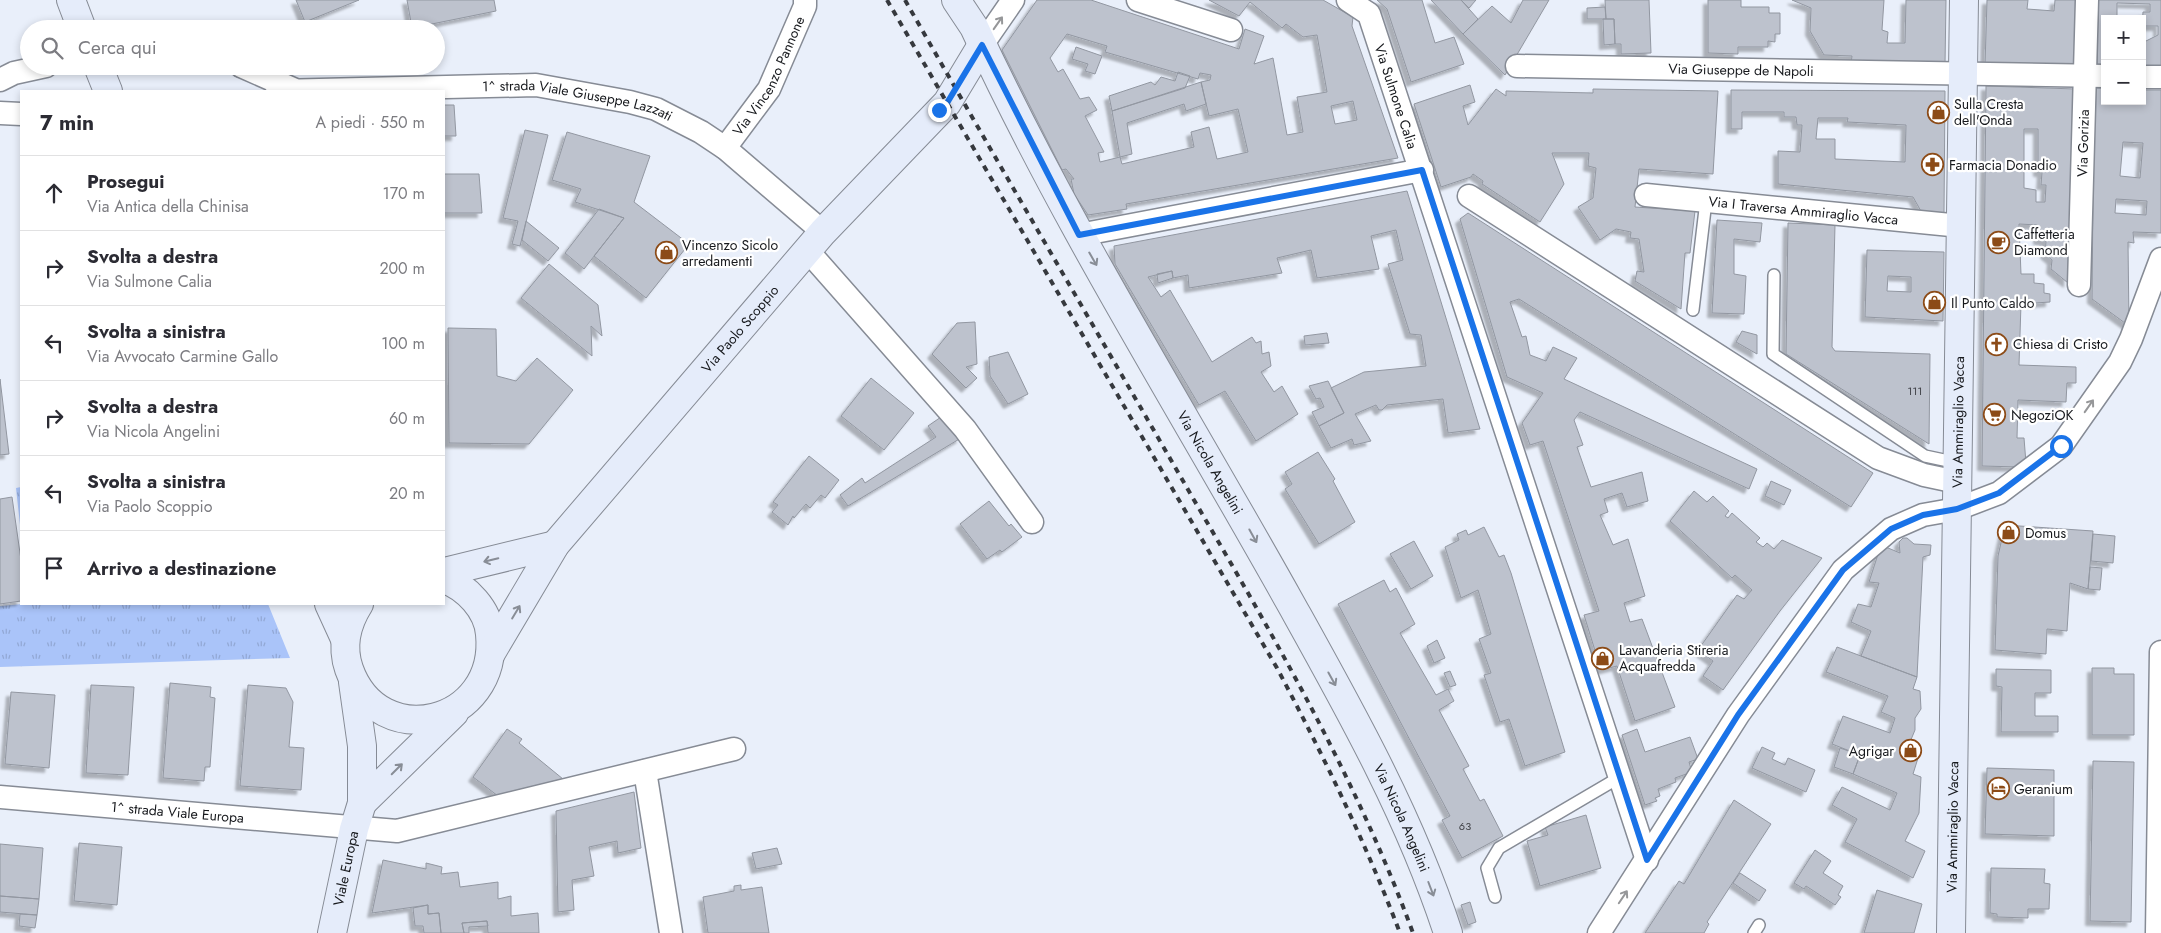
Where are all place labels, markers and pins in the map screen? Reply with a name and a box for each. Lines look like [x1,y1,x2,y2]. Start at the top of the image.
place label: Sulla Cresta dell'Onda [1954,94,2024,130]
shop icon: Sulla Cresta dell'Onda [1926,100,1950,124]
pharmacy icon: Farmacia Donadio [1921,153,1945,177]
place label: Farmacia Donadio [1949,155,2057,175]
place label: Caffetteria Diamond [2014,224,2075,260]
cafe icon: Caffetteria Diamond [1986,230,2010,254]
place label: Vincenzo Sicolo arredamenti [682,235,778,271]
shop icon: Vincenzo Sicolo arredamenti [654,241,678,265]
shop icon: Il Punto Caldo [1923,291,1947,315]
place label: Il Punto Caldo [1951,293,2035,313]
church icon: Chiesa di Cristo [1985,332,2009,356]
place label: Chiesa di Cristo [2013,334,2108,354]
supermarket icon: NegoziOK [1983,403,2007,427]
place label: NegoziOK [2011,405,2074,425]
shop icon: Domus [1997,521,2021,545]
place label: Domus [2025,523,2066,543]
place label: Lavanderia Stireria Acquafredda [1619,640,1728,676]
shop icon: Lavanderia Stireria Acquafredda [1591,646,1615,670]
shop icon: Agrigar [1898,739,1922,763]
place label: Agrigar [1849,741,1894,761]
hotel icon: Geranium [1986,777,2010,801]
place label: Geranium [2014,779,2073,799]

